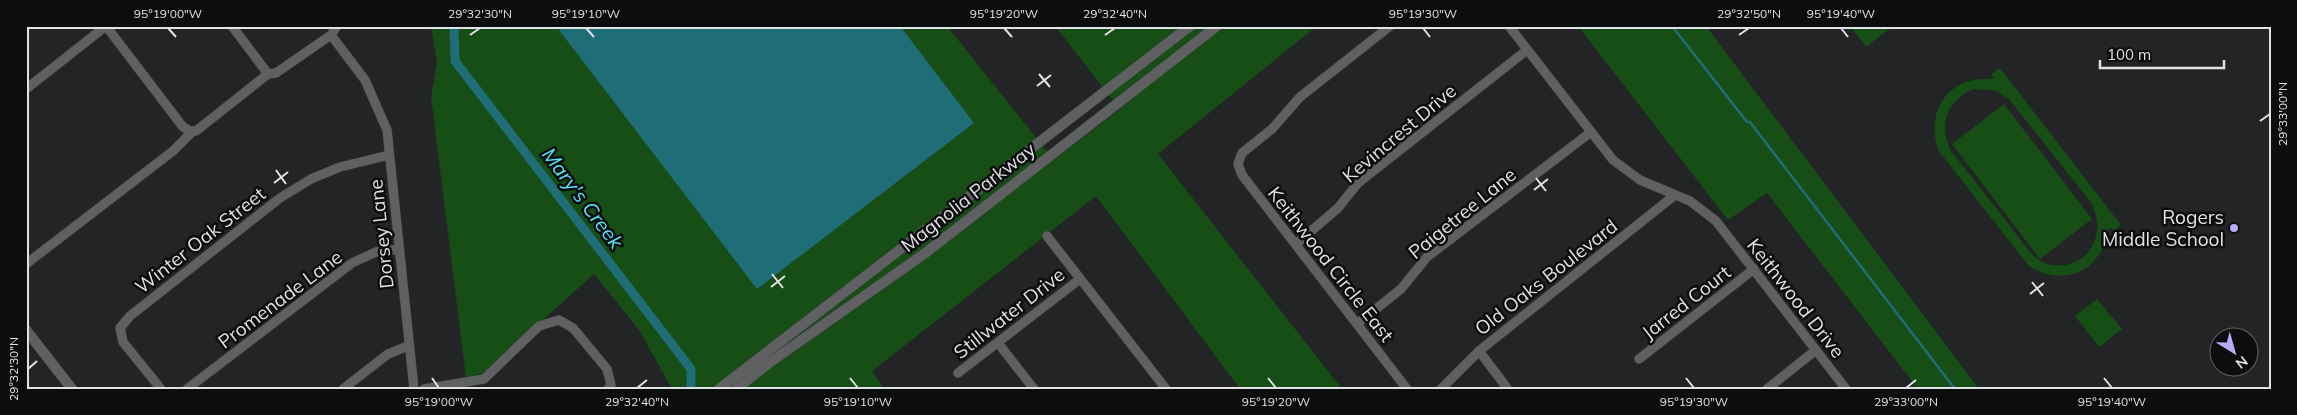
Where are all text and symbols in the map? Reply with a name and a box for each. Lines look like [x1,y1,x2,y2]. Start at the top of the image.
text: 95°19'00"W [134,6,202,21]
text: 29°32'30"N [448,6,512,21]
text: 95°19'10"W [552,6,620,21]
text: 95°19'20"W [970,6,1038,21]
text: 29°32'40"N [1083,6,1147,21]
text: 95°19'30"W [1389,6,1457,21]
text: 29°32'50"N [1717,6,1781,21]
text: 95°19'40"W [1807,6,1875,21]
scale bar [2100,38,2223,70]
text: 100 m [2107,45,2151,64]
street label: Kevincrest Drive [1337,78,1461,188]
text: 29°33'00"N [2275,82,2290,146]
street label: Magnolia Parkway [896,137,1040,257]
water label: Mary's Creek [537,143,630,254]
street label: Paigetree Lane [1403,162,1521,264]
street label: Dorsey Lane [363,178,399,290]
street label: Winter Oak Street [130,181,270,298]
street label: Keithwood Circle East [1263,181,1399,347]
place label: Rogers Middle School [2102,205,2224,251]
street label: Old Oaks Boulevard [1470,214,1622,340]
marker: Rogers Middle School [2228,222,2240,234]
street label: Keithwood Drive [1742,234,1850,362]
street label: Promenade Lane [213,244,347,354]
street label: Jarred Court [1637,260,1736,344]
street label: Stillwater Drive [949,262,1069,364]
north arrow [2210,328,2260,378]
text: 29°32'30"N [6,337,21,401]
text: N [2232,352,2251,373]
text: 95°19'00"W [405,394,473,409]
text: 29°32'40"N [605,394,669,409]
text: 95°19'10"W [824,394,892,409]
text: 95°19'20"W [1242,394,1310,409]
text: 95°19'30"W [1660,394,1728,409]
text: 29°33'00"N [1874,394,1938,409]
text: 95°19'40"W [2078,394,2146,409]

